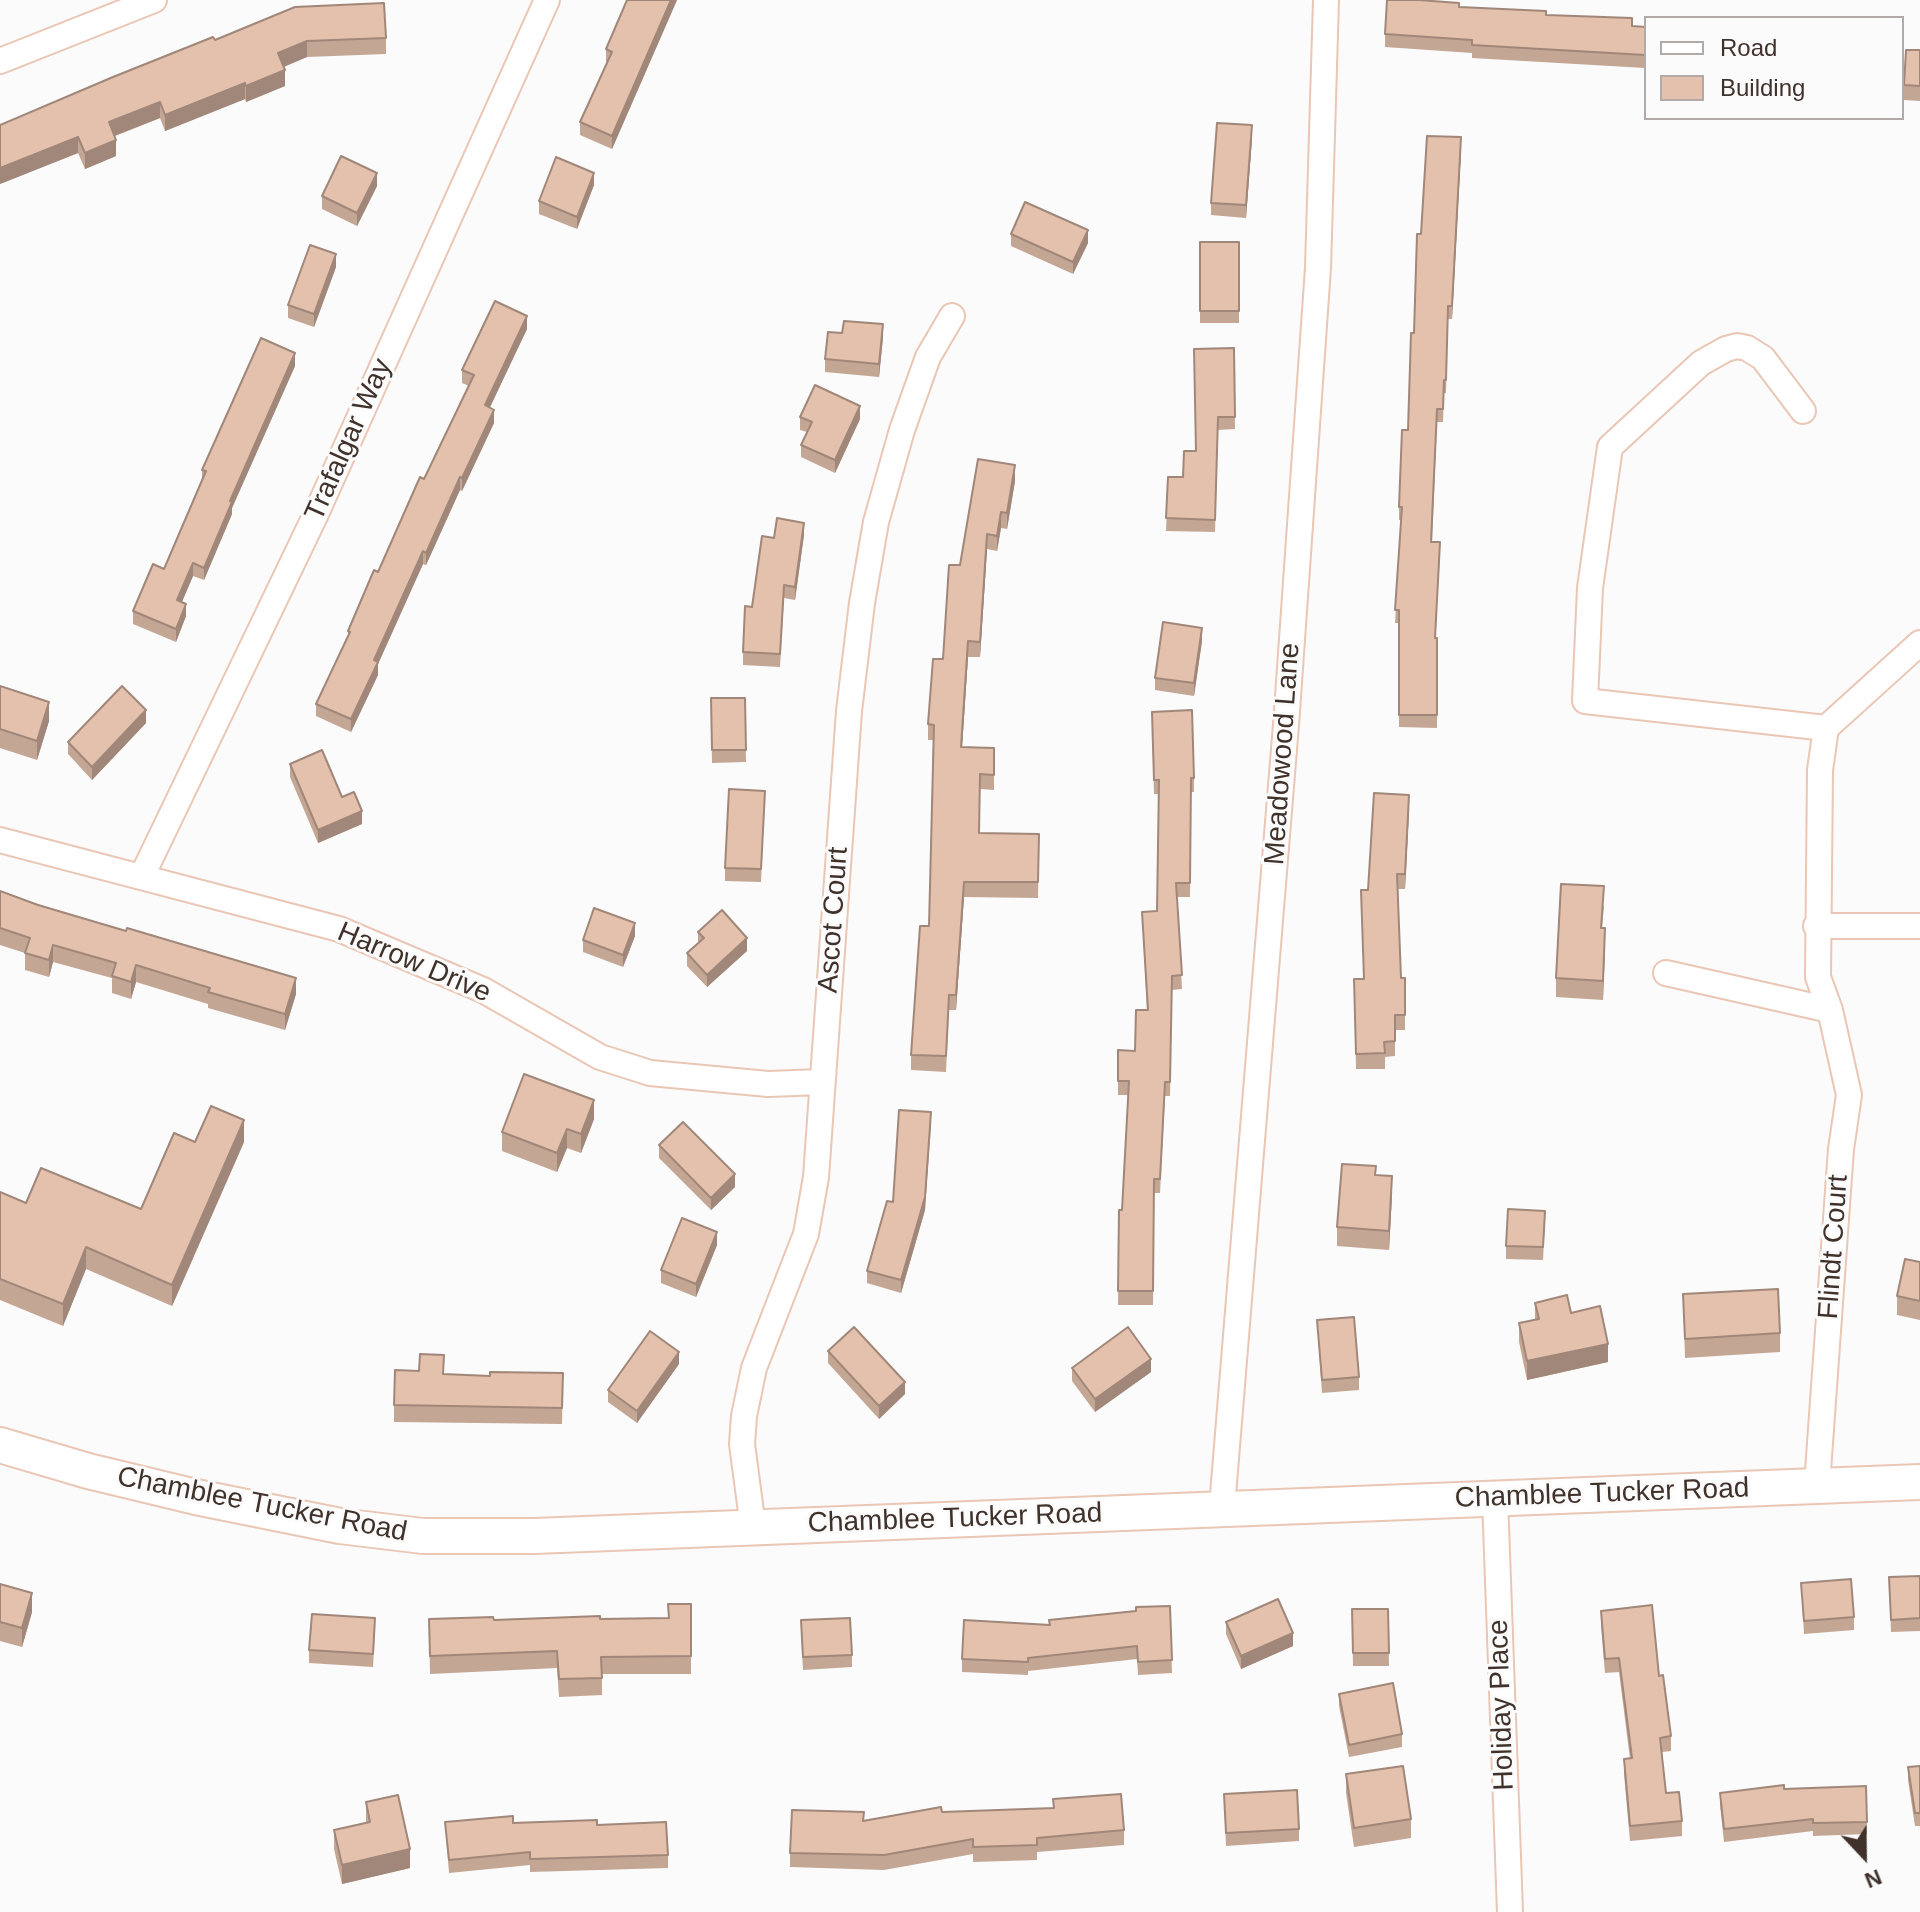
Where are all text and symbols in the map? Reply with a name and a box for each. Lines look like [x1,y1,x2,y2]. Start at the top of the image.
legend [1644,16,1904,120]
text: Road [1720,34,1777,61]
text: Building [1720,74,1805,101]
street label: Trafalgar Way [298,354,400,526]
street label: Meadowood Lane [1258,642,1308,866]
street label: Ascot Court [812,846,856,994]
street label: Harrow Drive [332,916,496,1010]
street label: Flindt Court [1812,1174,1856,1320]
street label: Chamblee Tucker Road [114,1460,410,1550]
street label: Chamblee Tucker Road [1454,1472,1750,1516]
street label: Chamblee Tucker Road [807,1497,1103,1541]
street label: Holiday Place [1482,1619,1522,1791]
north arrow [1824,1816,1904,1896]
text: N [1861,1864,1885,1893]

